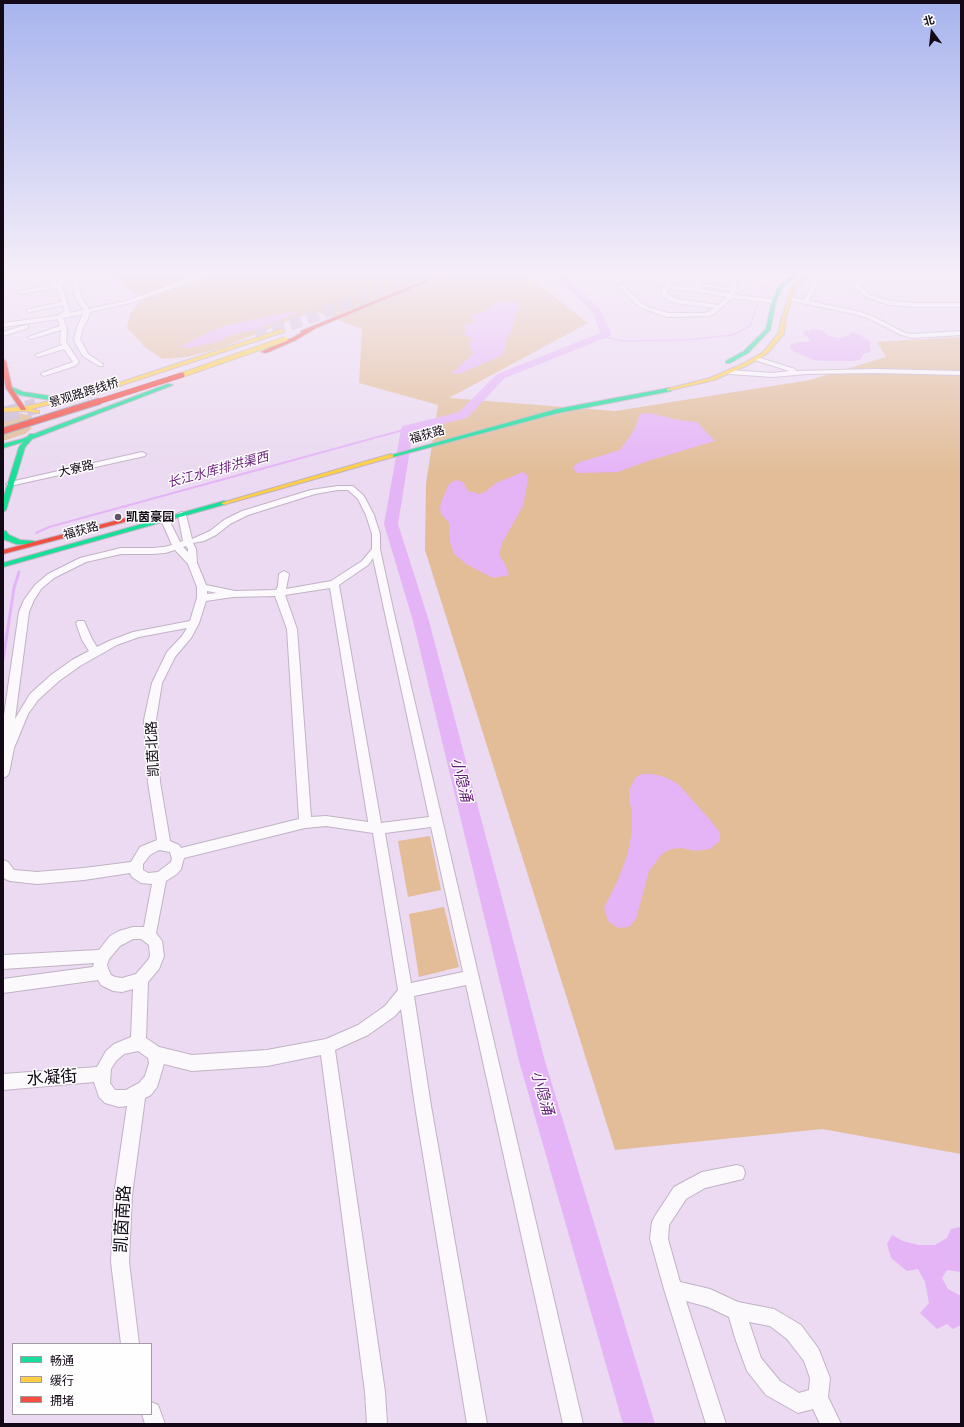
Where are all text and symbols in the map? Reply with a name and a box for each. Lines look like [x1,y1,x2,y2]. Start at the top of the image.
north arrow [912,12,952,52]
text: 北 [922,12,936,29]
street label: 景观路跨线桥 [47,376,121,410]
street label: 福获路 [408,423,446,447]
water label: 长江水库排洪渠西 [166,449,270,491]
street label: 大寮路 [57,458,95,480]
place label: 凯茵豪园 [126,510,174,524]
marker: 凯茵豪园 [113,512,123,522]
street label: 福获路 [62,519,100,543]
street label: 凯茵北路 [143,721,163,777]
water label: 小隐涌 [447,756,475,804]
street label: 水凝街 [26,1066,78,1090]
water label: 小隐涌 [527,1069,557,1117]
street label: 凯茵南路 [111,1185,135,1253]
legend [12,1343,152,1415]
text: 畅通 [50,1353,74,1368]
text: 缓行 [50,1373,74,1388]
text: 拥堵 [50,1393,74,1408]

